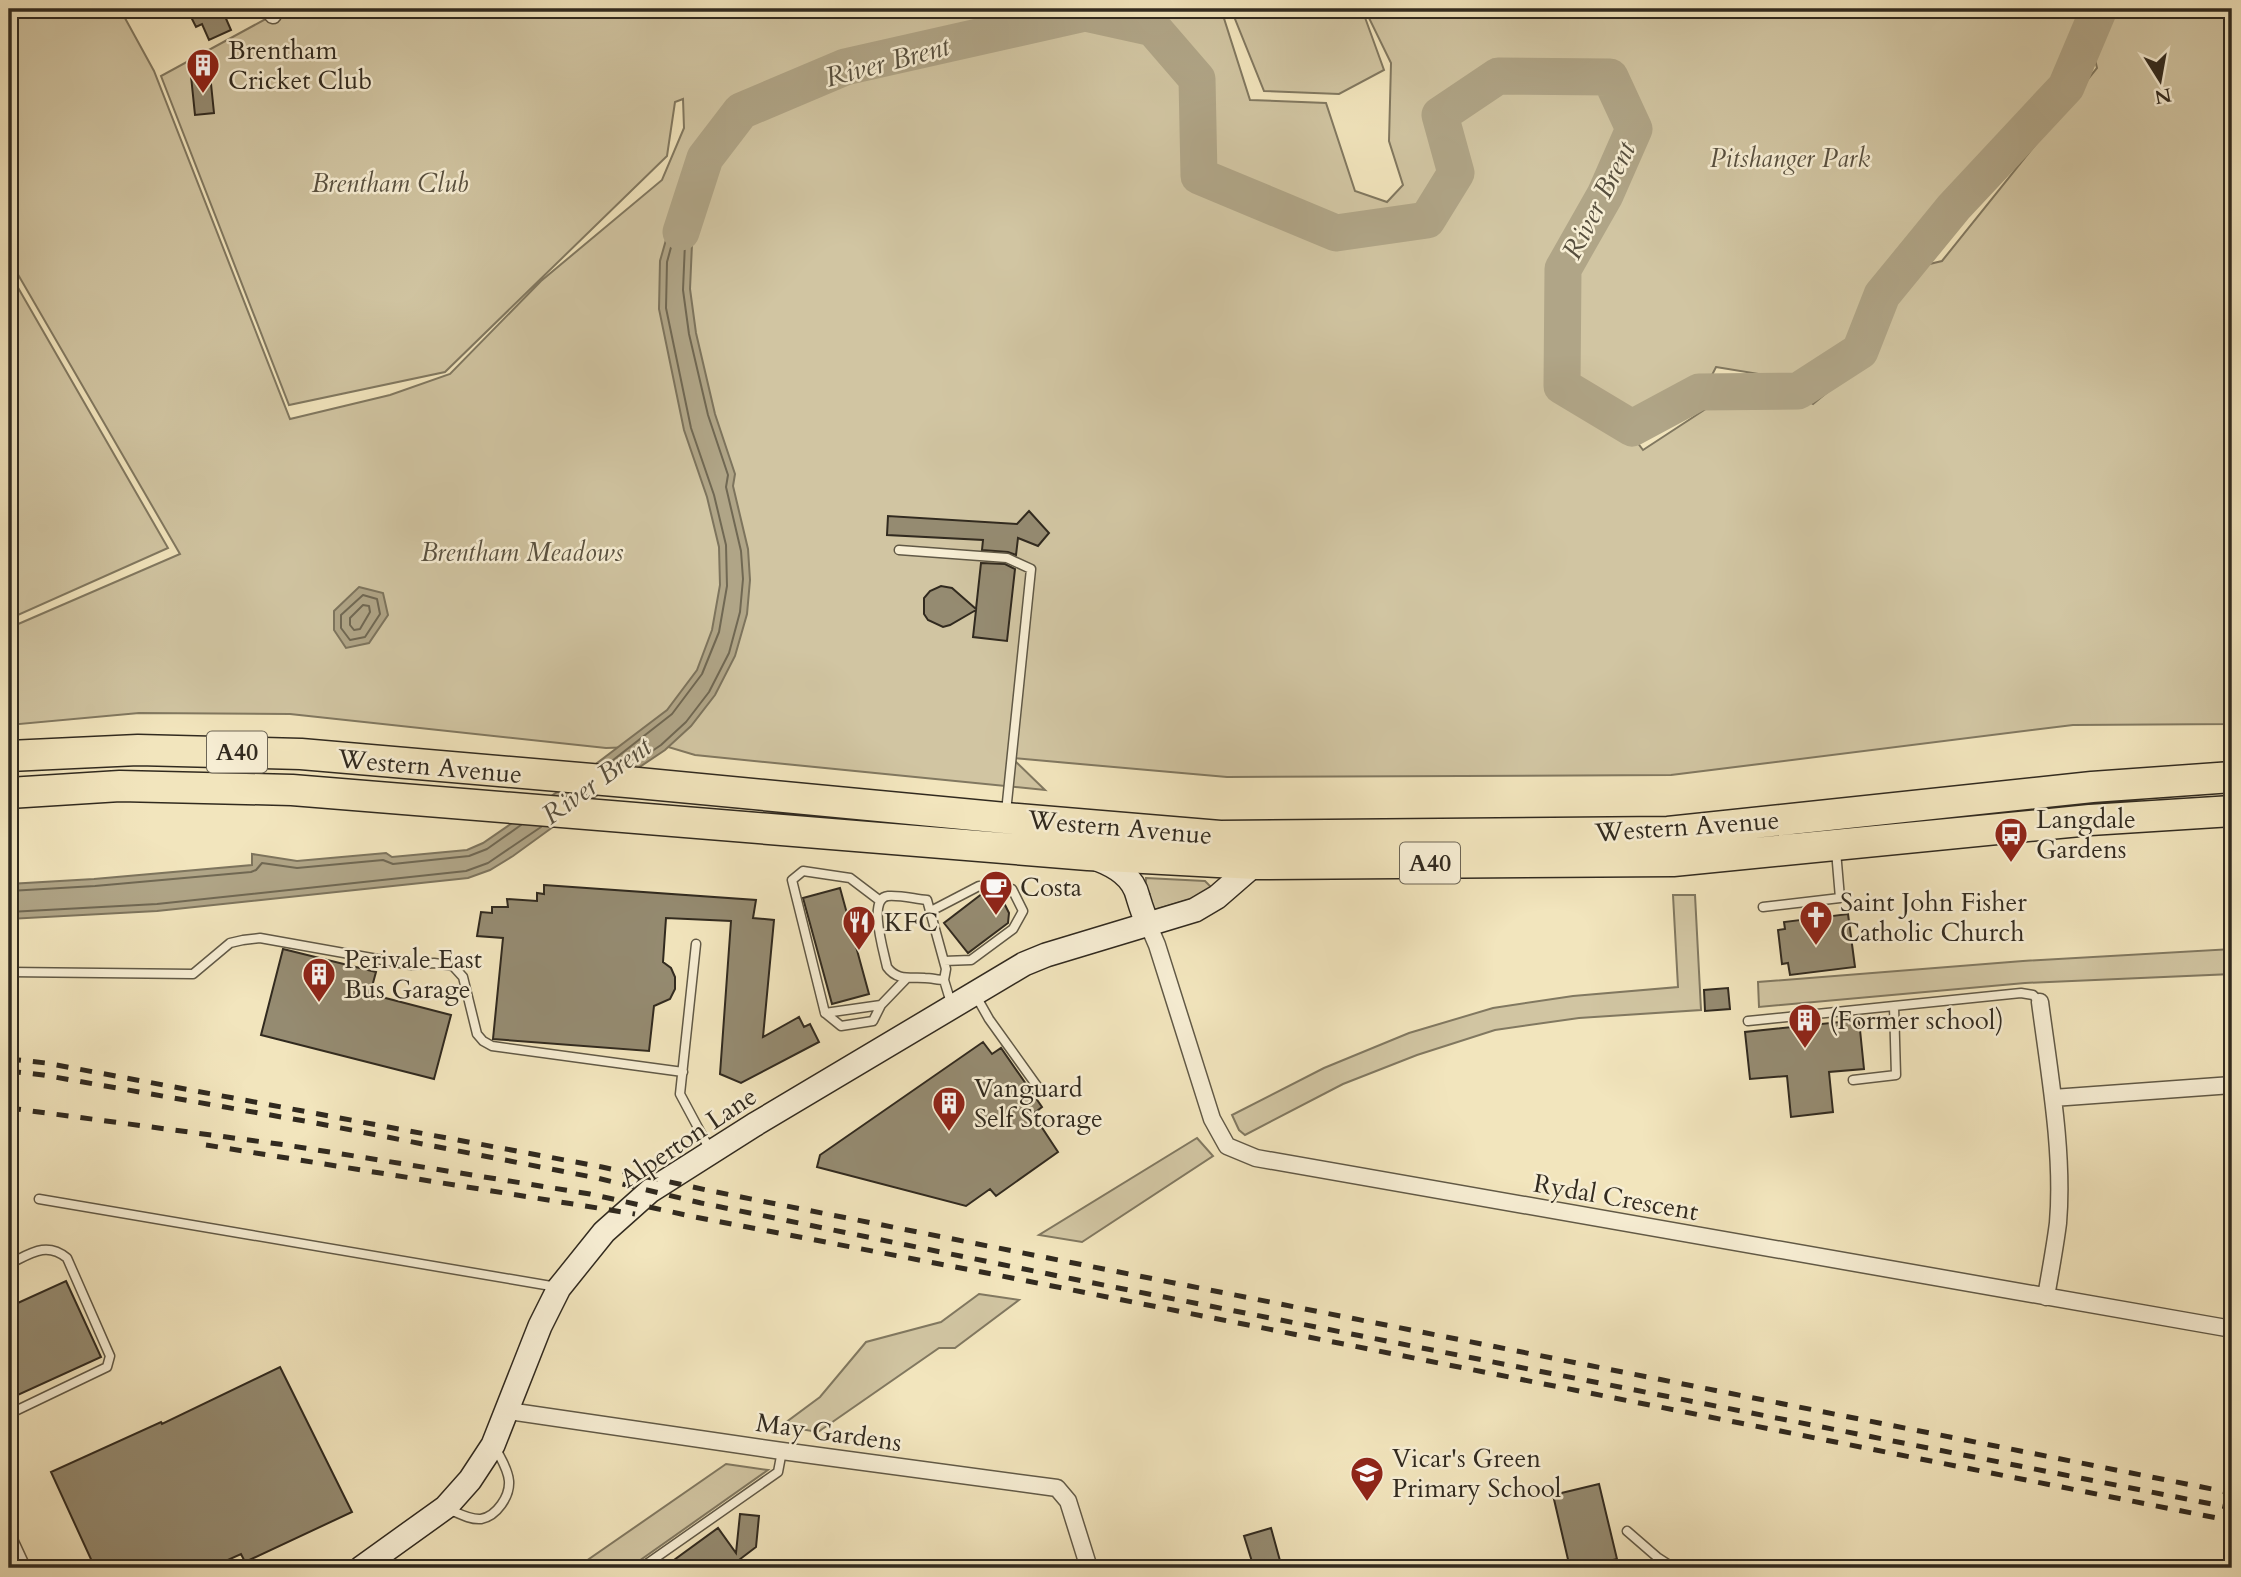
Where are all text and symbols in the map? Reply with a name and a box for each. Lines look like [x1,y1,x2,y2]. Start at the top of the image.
water label: River Brent [821,27,955,97]
place label: Brentham Cricket Club [228,33,372,98]
building icon: Brentham Cricket Club [184,46,222,95]
north arrow [2126,46,2196,116]
text: N [2152,81,2174,110]
water label: River Brent [1553,134,1645,266]
park label: Pitshanger Park [1710,141,1870,176]
park label: Brentham Club [312,166,468,201]
park label: Brentham Meadows [421,535,624,570]
water label: River Brent [534,727,660,834]
road number: A40 [207,732,267,772]
street label: Western Avenue [335,741,524,792]
street label: Western Avenue [1025,802,1214,853]
place label: Langdale Gardens [2036,802,2136,867]
street label: Western Avenue [1593,803,1780,850]
bus stop icon: Langdale Gardens [1992,815,2030,864]
road number: A40 [1400,842,1460,884]
cafe icon: Costa [977,868,1015,917]
place label: Costa [1020,870,1082,905]
place label: Saint John Fisher Catholic Church [1840,885,2027,950]
church icon: Saint John Fisher Catholic Church [1797,898,1835,947]
restaurant icon: KFC [840,903,878,952]
place label: KFC [884,905,938,940]
place label: Perivale East Bus Garage [344,942,482,1007]
building icon: Perivale East Bus Garage [300,955,338,1004]
building icon: (Former school) [1786,1001,1824,1050]
place label: (Former school) [1829,1003,2004,1038]
place label: Vanguard Self Storage [974,1071,1103,1136]
street label: Alperton Lane [613,1079,763,1196]
building icon: Vanguard Self Storage [930,1084,968,1133]
street label: Rydal Crescent [1531,1166,1701,1229]
street label: May Gardens [754,1405,904,1460]
place label: Vicar's Green Primary School [1392,1441,1562,1506]
school or university icon: Vicar's Green Primary School [1348,1454,1386,1503]

